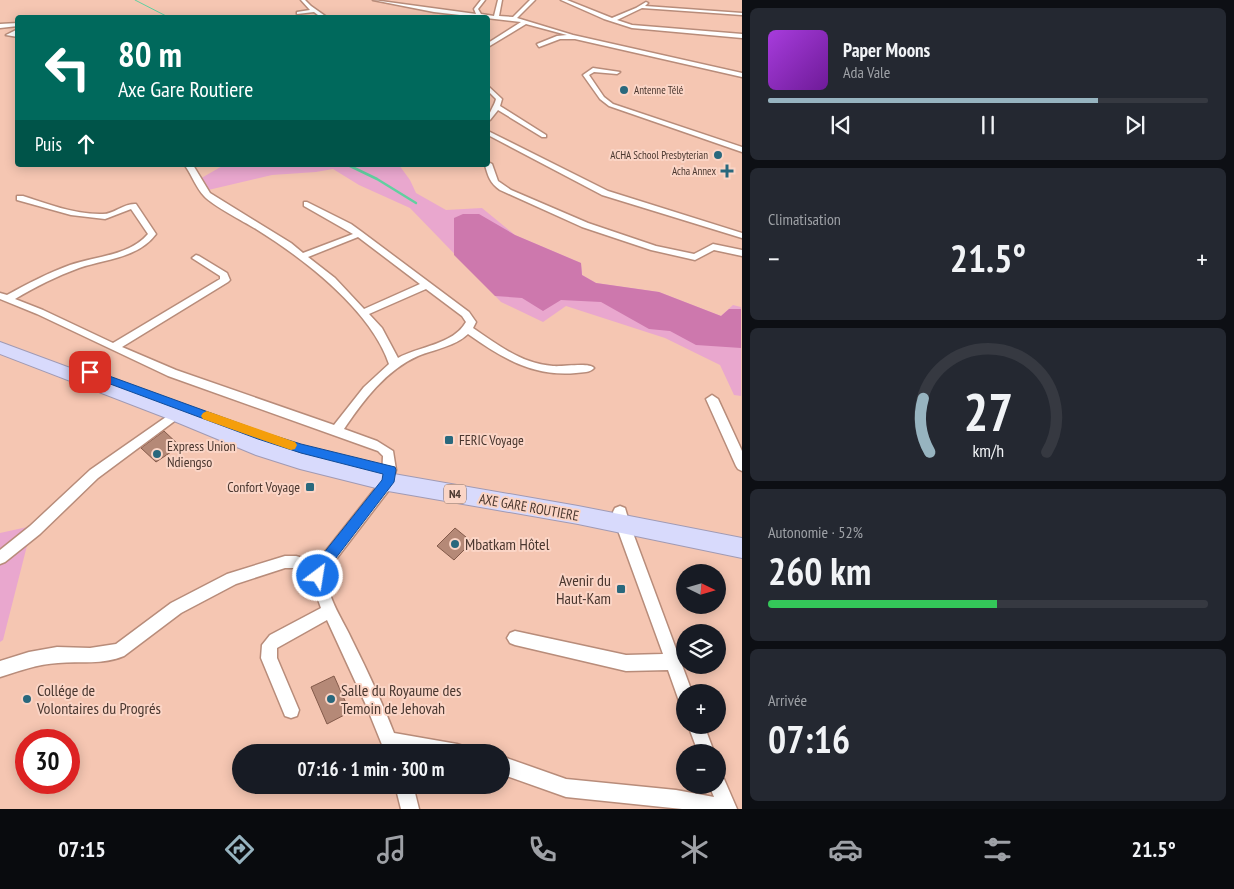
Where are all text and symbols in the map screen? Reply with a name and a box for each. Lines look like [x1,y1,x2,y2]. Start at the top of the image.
text: 80 m [118,31,182,77]
icon: left [35,35,100,100]
text: Paper Moons [843,38,930,62]
text: Ada Vale [843,62,890,82]
text: Axe Gare Routiere [118,75,253,103]
place label: Antenne Télé [634,83,684,97]
marker: Antenne Télé [618,84,630,96]
icon: previous [827,111,855,139]
icon: pause [974,111,1002,139]
icon: next [1121,111,1149,139]
icon: ahead [72,130,100,158]
text: Puis [35,132,62,156]
place label: ACHA School Presbyterian [610,148,708,162]
marker: ACHA School Presbyterian [712,149,724,161]
place label: Acha Annex [672,164,716,178]
marker: Acha Annex [720,164,734,178]
text: Climatisation [768,209,841,229]
text: 21.5° [950,233,1026,282]
text: − [768,240,780,277]
text: + [1196,240,1208,277]
pin [69,351,111,393]
icon: arrive [76,358,104,386]
text: 27 [963,378,1013,445]
place label: FERIC Voyage [459,431,524,449]
marker: FERIC Voyage [443,434,455,446]
place label: Express Union Ndiengso [167,437,236,471]
text: km/h [972,439,1004,462]
marker: Express Union Ndiengso [151,448,163,460]
place label: Confort Voyage [227,478,300,496]
marker: Confort Voyage [304,481,316,493]
road number: N4 [444,484,466,504]
street label: AXE GARE ROUTIERE [478,489,580,525]
text: Autonomie · 52% [768,522,863,542]
place label: Mbatkam Hôtel [465,534,550,554]
marker: Mbatkam Hôtel [449,538,461,550]
text: 260 km [768,546,871,595]
position arrow [291,549,343,601]
north arrow [676,564,726,614]
map controls [676,564,726,794]
place label: Avenir du Haut-Kam [556,570,611,608]
marker: Avenir du Haut-Kam [615,583,627,595]
button: layers [676,624,726,674]
place label: Collége de Volontaires du Progrés [36,680,161,718]
place label: Salle du Royaume des Temoin de Jehovah [341,680,462,718]
button: + [676,684,726,734]
text: Arrivée [768,690,807,710]
marker: Collége de Volontaires du Progrés [21,693,33,705]
marker: Salle du Royaume des Temoin de Jehovah [325,693,337,705]
text: 07:16 [768,714,850,763]
speed limit sign: 30 [15,729,80,794]
button: − [676,744,726,794]
text: 07:16 · 1 min · 300 m [298,757,444,781]
icon: directions [222,832,257,867]
icon: music [374,832,409,867]
icon: phone [525,832,560,867]
icon: climate [677,832,712,867]
icon: car [828,832,863,867]
icon: filters [980,832,1015,867]
text: 07:15 [58,835,106,863]
text: 21.5° [1131,835,1176,863]

